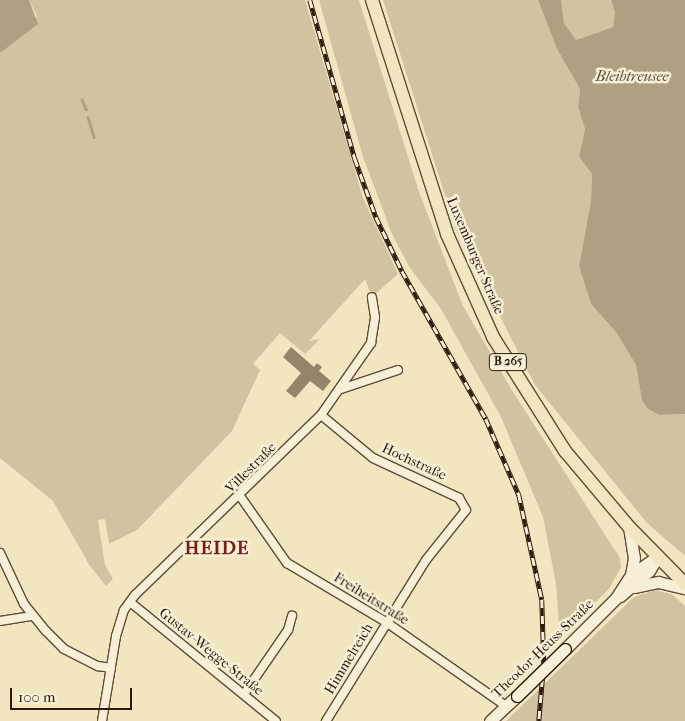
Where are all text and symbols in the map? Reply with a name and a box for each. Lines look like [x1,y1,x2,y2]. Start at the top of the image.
water label: Bleibtreusee [596,68,668,86]
street label: Luxemburger Straße [443,195,507,317]
road number: B 265 [488,352,528,372]
street label: Villestraße [222,439,280,497]
street label: Hochstraße [379,440,449,484]
district label: HEIDE [184,538,250,560]
street label: Freiheitstraße [330,569,412,629]
street label: Theodor-Heuss-Straße [489,596,597,702]
street label: Gustav-Wegge-Straße [155,605,267,699]
street label: Himmelreich [321,620,377,698]
scale bar [12,678,135,710]
text: 100 m [18,688,56,706]

